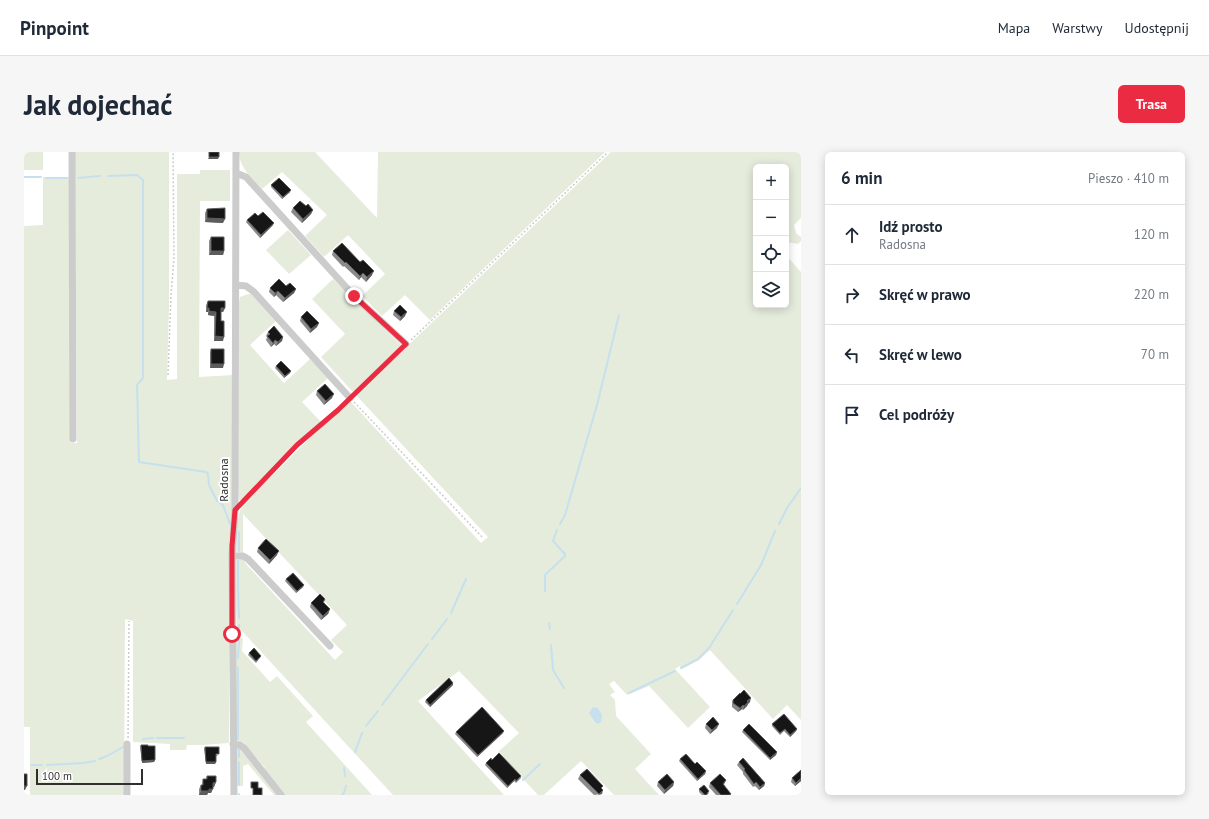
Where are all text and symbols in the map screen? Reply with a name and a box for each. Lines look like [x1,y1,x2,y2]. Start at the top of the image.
text: Pinpoint [20,16,89,40]
text: Mapa [998,19,1030,37]
text: Warstwy [1052,19,1103,37]
text: Udostępnij [1125,19,1189,37]
button: Trasa [1118,85,1185,123]
text: Jak dojechać [24,86,172,123]
map controls [753,164,789,308]
button: + [753,164,789,200]
text: 6 min [841,167,882,189]
text: Pieszo · 410 m [1088,170,1169,187]
button: − [753,200,789,236]
text: Idź prosto [879,217,943,236]
icon: ahead [841,224,863,246]
text: 120 m [1134,226,1169,243]
button: locate [753,236,789,272]
text: Radosna [879,236,926,253]
button: layers [753,272,789,308]
icon: right [841,284,863,306]
text: Skręć w prawo [879,285,971,304]
text: 220 m [1134,286,1169,303]
route end [345,287,363,305]
icon: left [841,344,863,366]
text: Skręć w lewo [879,345,962,364]
text: 70 m [1141,346,1169,363]
icon: arrive [841,404,863,426]
text: Cel podróży [879,405,954,424]
street label: Radosna [216,458,231,502]
route start [223,625,241,643]
scale bar [36,767,143,786]
text: 100 m [42,769,72,783]

